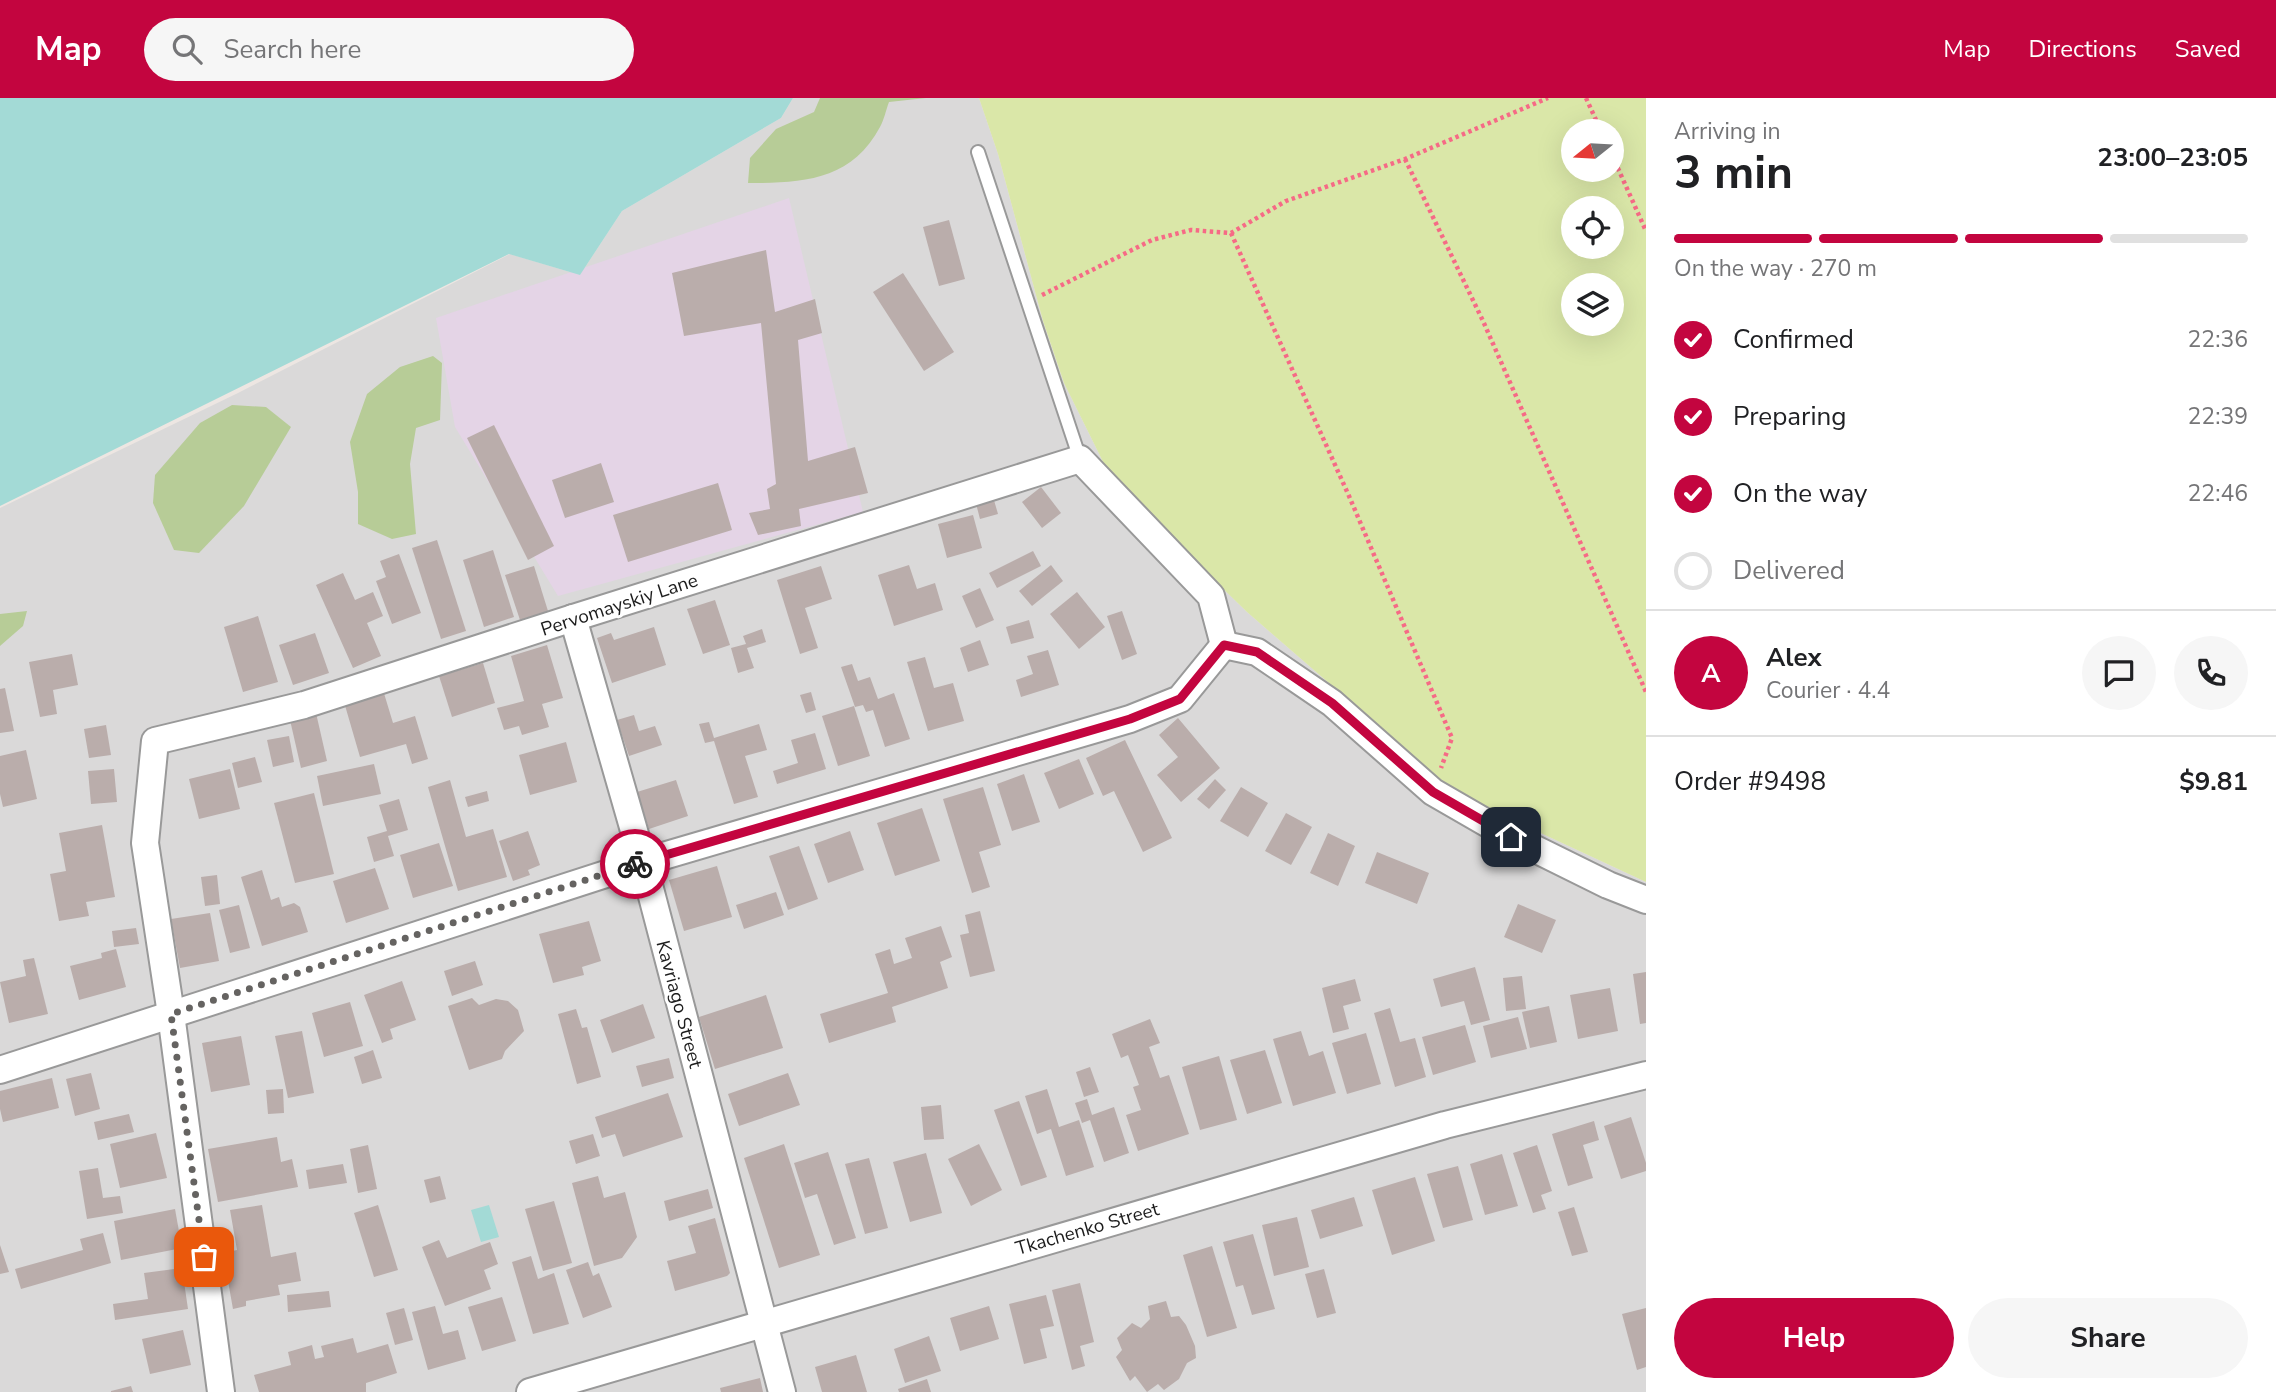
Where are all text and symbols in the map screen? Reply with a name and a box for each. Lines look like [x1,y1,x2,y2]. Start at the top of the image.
search box [144,18,634,81]
text: Map [35,27,102,72]
icon: search [168,30,206,68]
text: Search here [224,32,361,67]
text: Map [1943,33,1990,65]
text: Directions [2028,33,2137,65]
text: Saved [2175,33,2241,65]
text: Arriving in [1674,116,1781,147]
north arrow [1561,119,1624,182]
map controls [1561,119,1624,336]
text: 23:00–23:05 [2097,140,2248,175]
text: 3 min [1674,141,1793,204]
button: locate [1561,196,1624,259]
text: On the way · 270 m [1674,253,1877,284]
button: layers [1561,273,1624,336]
icon: check [1674,321,1712,359]
text: Confirmed [1733,322,1854,357]
text: 22:36 [2188,324,2248,355]
icon: check [1674,398,1712,436]
text: Preparing [1733,399,1846,434]
text: 22:39 [2188,401,2248,432]
icon: check [1674,475,1712,513]
text: On the way [1733,476,1867,511]
text: 22:46 [2188,478,2248,509]
text: Delivered [1733,553,1845,588]
street label: Pervomayskiy Lane [537,567,701,643]
button: chat [2082,636,2156,710]
button: phone [2174,636,2248,710]
text: Alex [1766,640,1822,675]
text: A [1701,656,1721,691]
text: Courier · 4.4 [1766,675,1890,706]
text: Order #9498 [1674,764,1826,799]
text: $9.81 [2179,764,2248,799]
pin [1481,807,1541,867]
icon: home [1492,818,1530,856]
courier [600,829,670,899]
icon: bike [616,845,654,883]
street label: Kavriago Street [649,937,709,1071]
street label: Tkachenko Street [1013,1196,1162,1262]
pin [174,1227,234,1287]
icon: bag [185,1238,223,1276]
button: Help [1674,1298,1954,1378]
button: Share [1968,1298,2248,1378]

